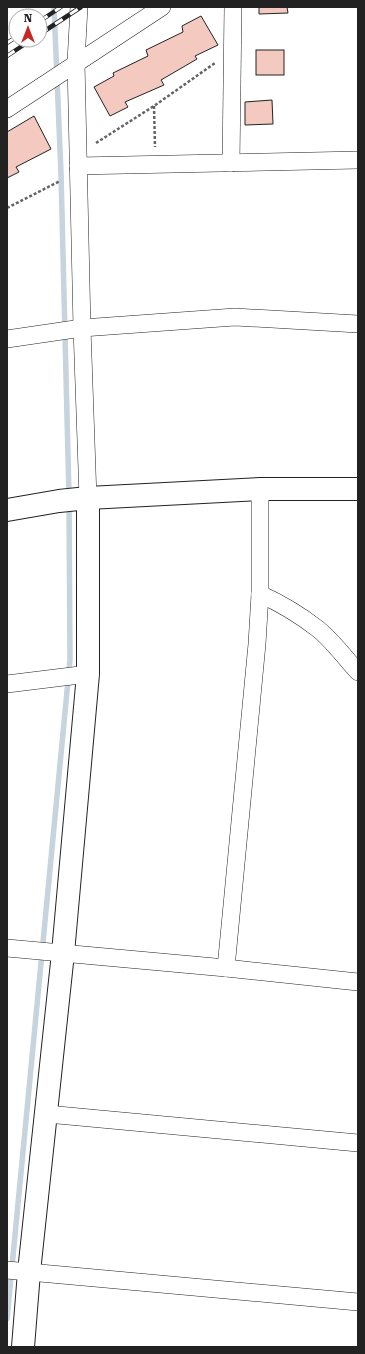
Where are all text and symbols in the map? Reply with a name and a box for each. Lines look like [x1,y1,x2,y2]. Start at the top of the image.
north arrow [8,8,48,48]
text: N [24,12,33,25]

